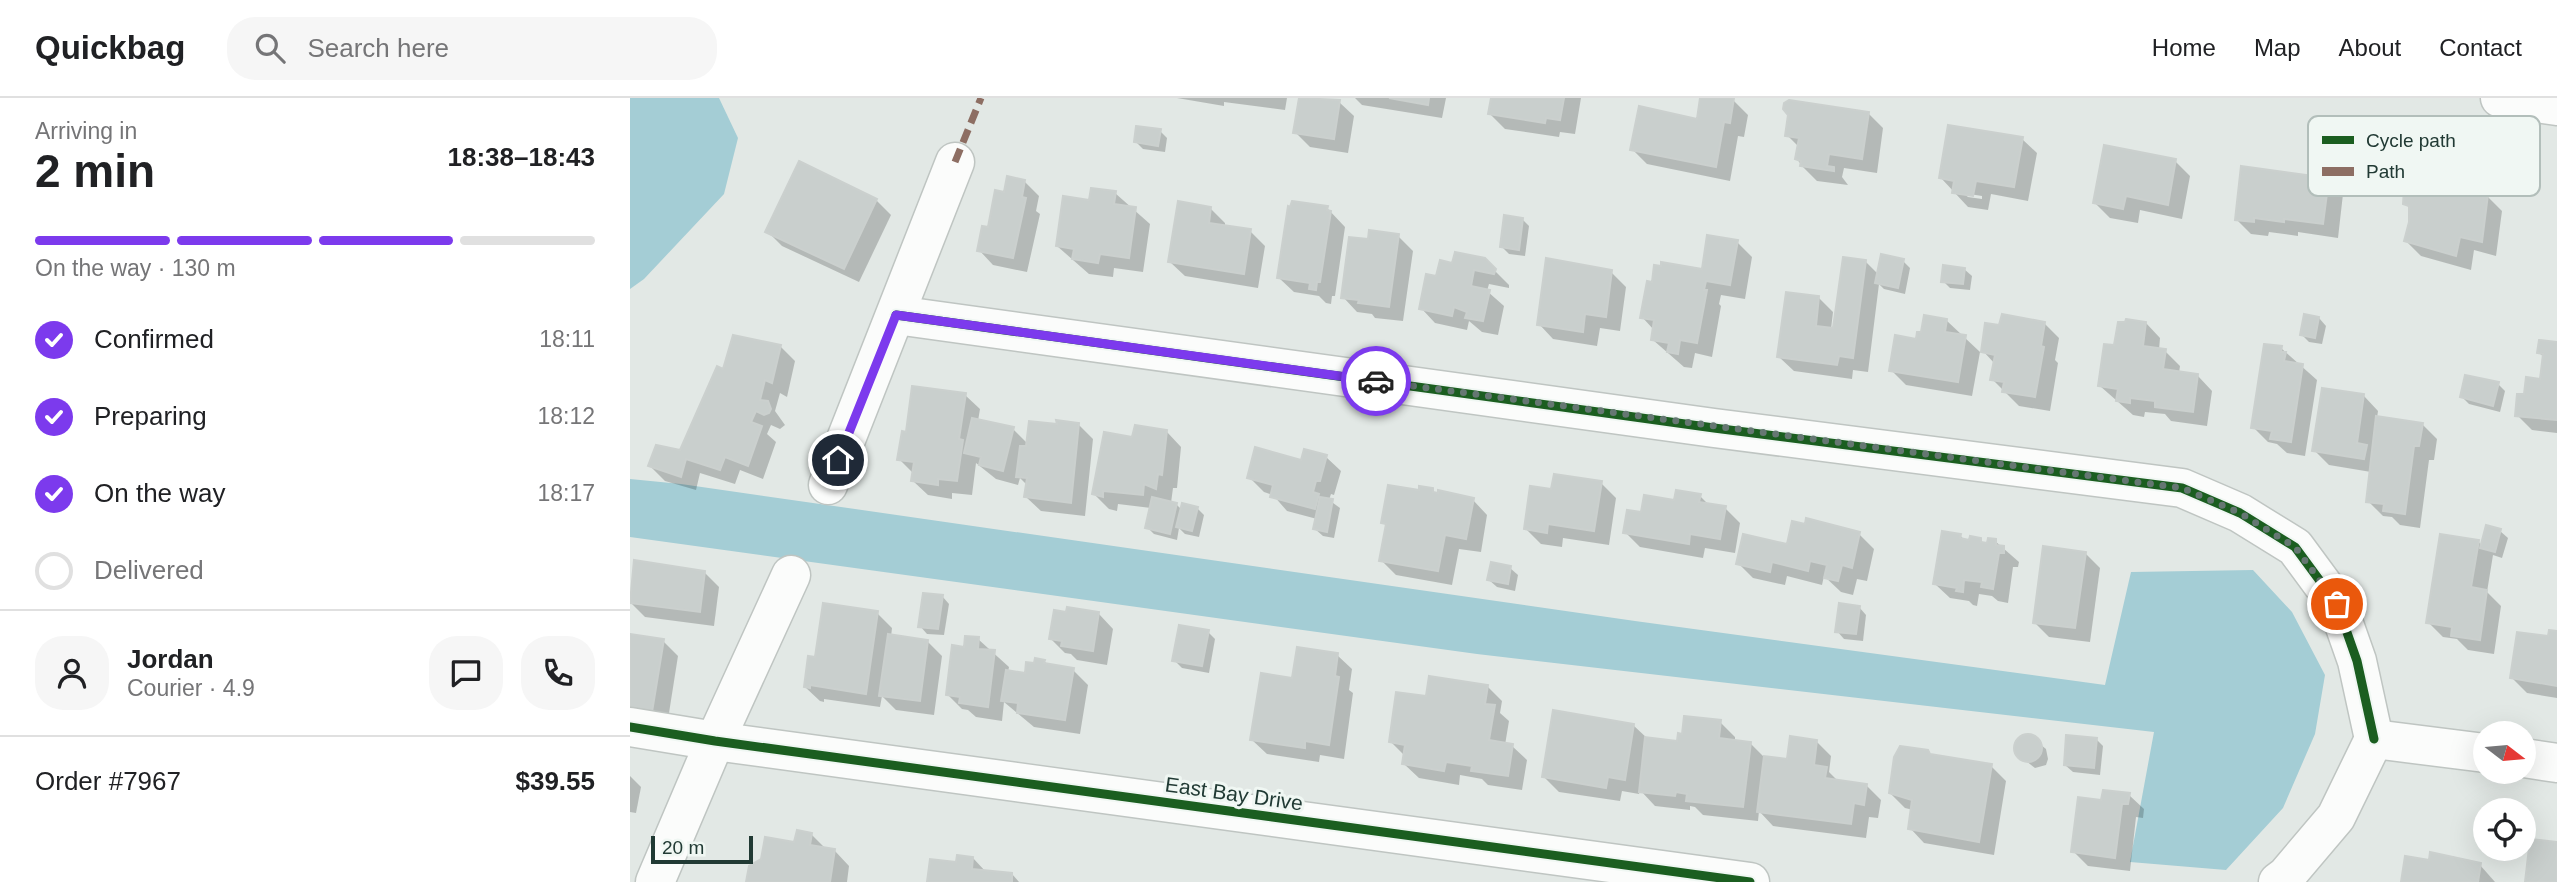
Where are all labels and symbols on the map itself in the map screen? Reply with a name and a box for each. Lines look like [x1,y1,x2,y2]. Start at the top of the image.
legend [2308,116,2540,196]
text: Cycle path [2366,130,2456,151]
text: Path [2366,161,2405,182]
courier [1341,346,1411,416]
pin [808,430,868,490]
pin [2307,574,2367,634]
north arrow [2473,721,2536,784]
street label: East Bay Drive [1164,772,1304,815]
scale bar [651,833,752,865]

